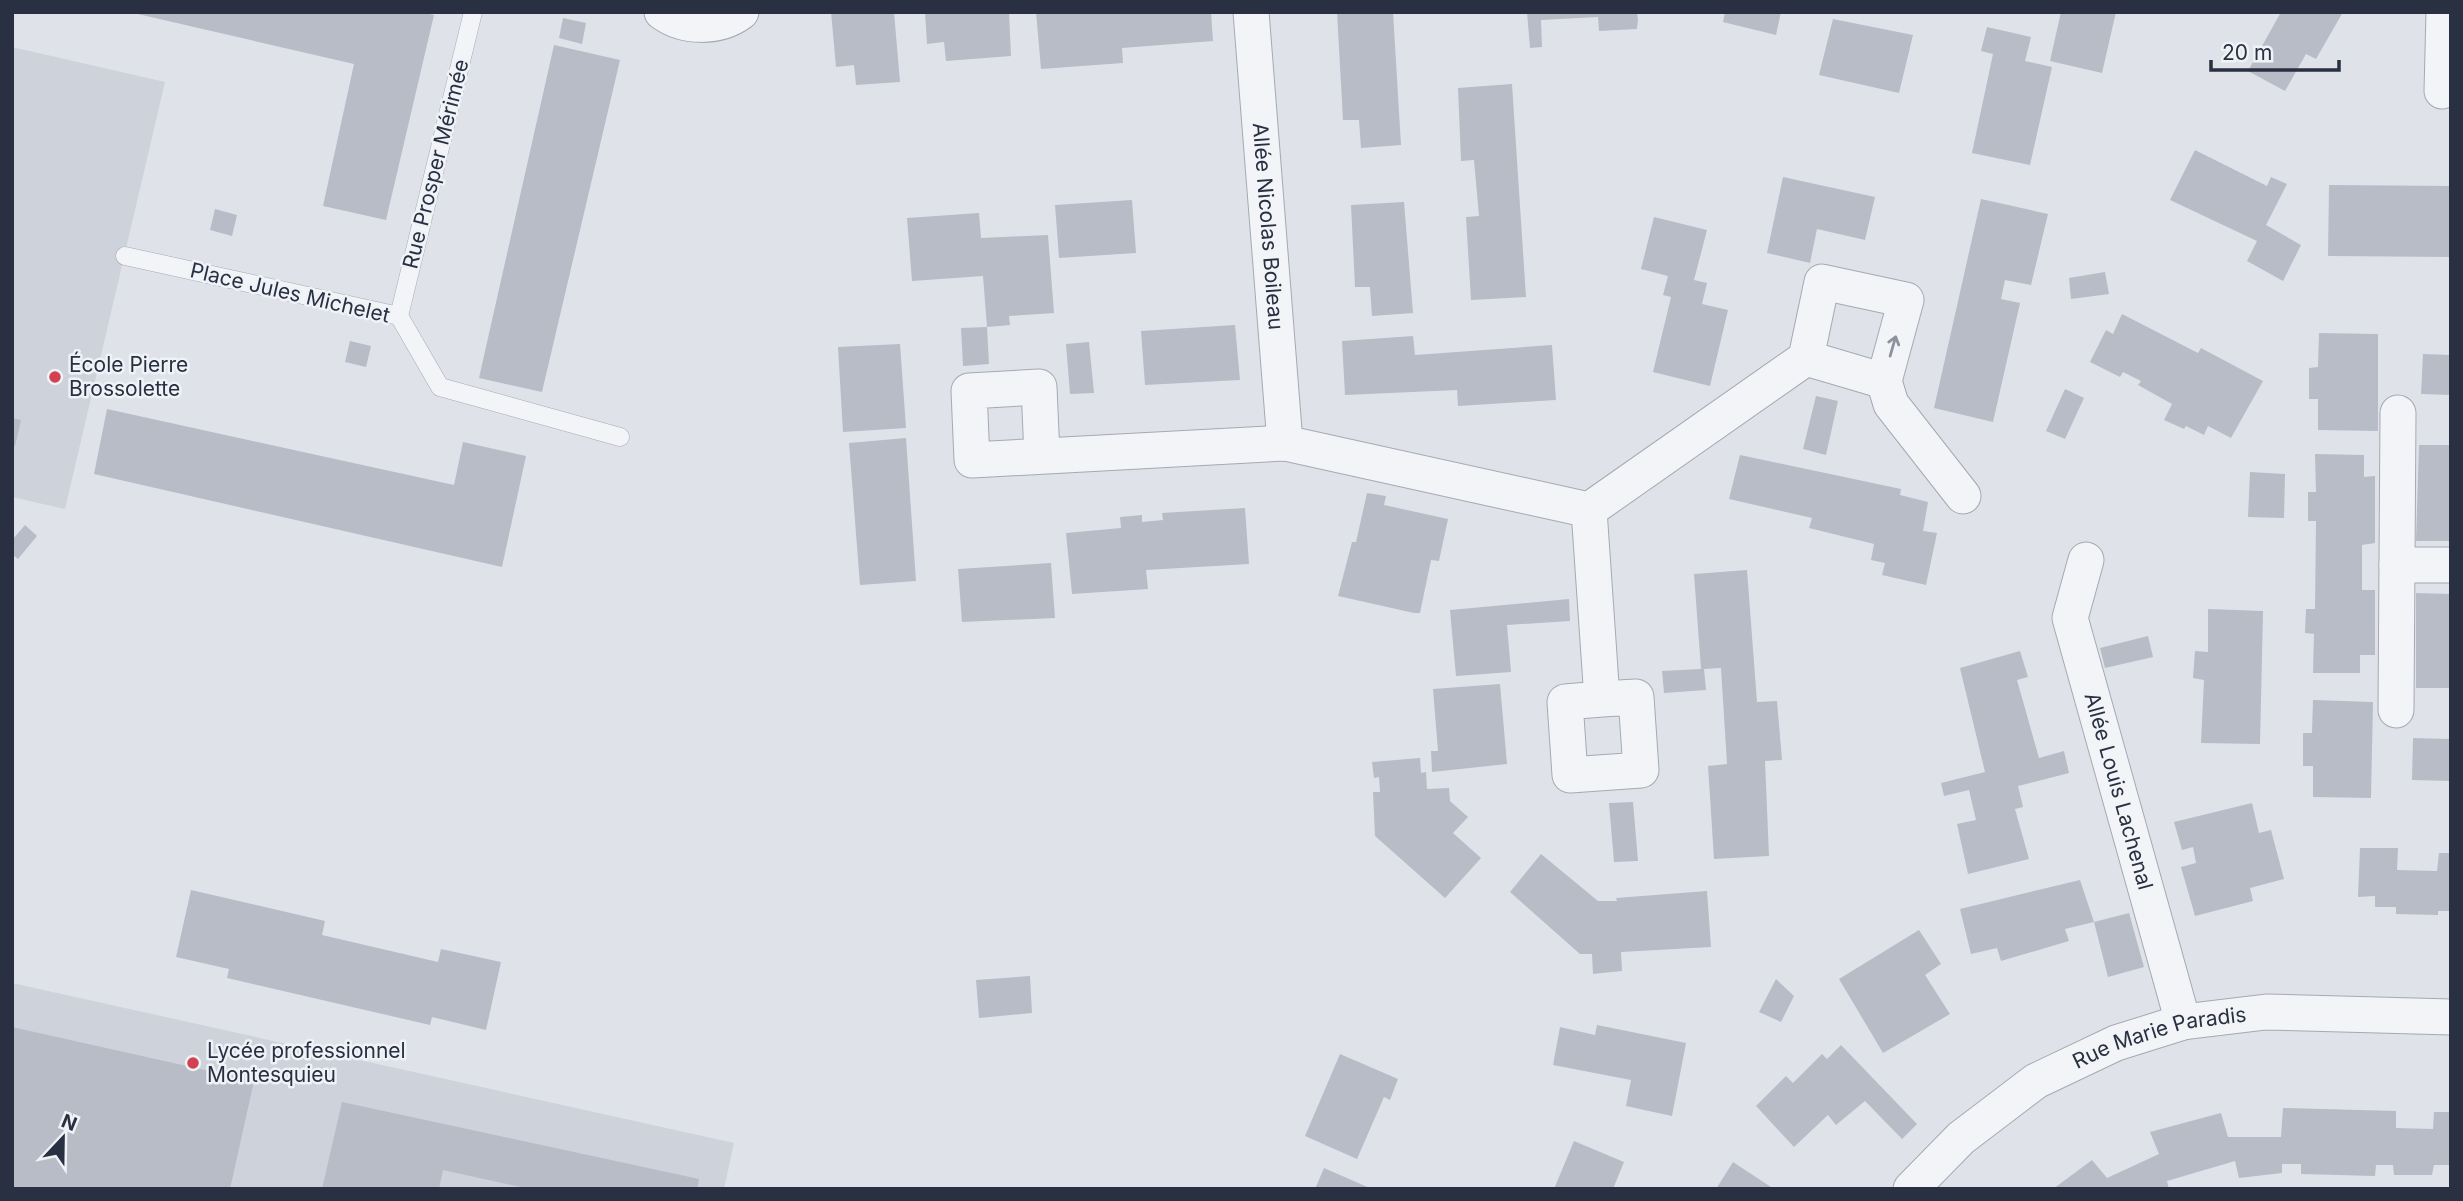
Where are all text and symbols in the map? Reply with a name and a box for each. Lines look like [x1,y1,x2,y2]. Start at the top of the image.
scale bar [2211,28,2339,72]
text: 20 m [2222,40,2272,65]
street label: Rue Prosper Mérimée [397,57,474,271]
street label: Allée Nicolas Boileau [1248,122,1289,331]
street label: Place Jules Michelet [188,257,392,328]
one-way arrow [1888,335,1901,357]
place label: École Pierre Brossolette [69,351,188,401]
marker: École Pierre Brossolette [47,369,63,385]
street label: Allée Louis Lachenal [2079,690,2158,893]
street label: Rue Marie Paradis [2069,1001,2248,1074]
place label: Lycée professionnel Montesquieu [207,1038,406,1087]
marker: Lycée professionnel Montesquieu [185,1055,201,1071]
north arrow [28,1103,98,1173]
text: N [58,1109,80,1136]

